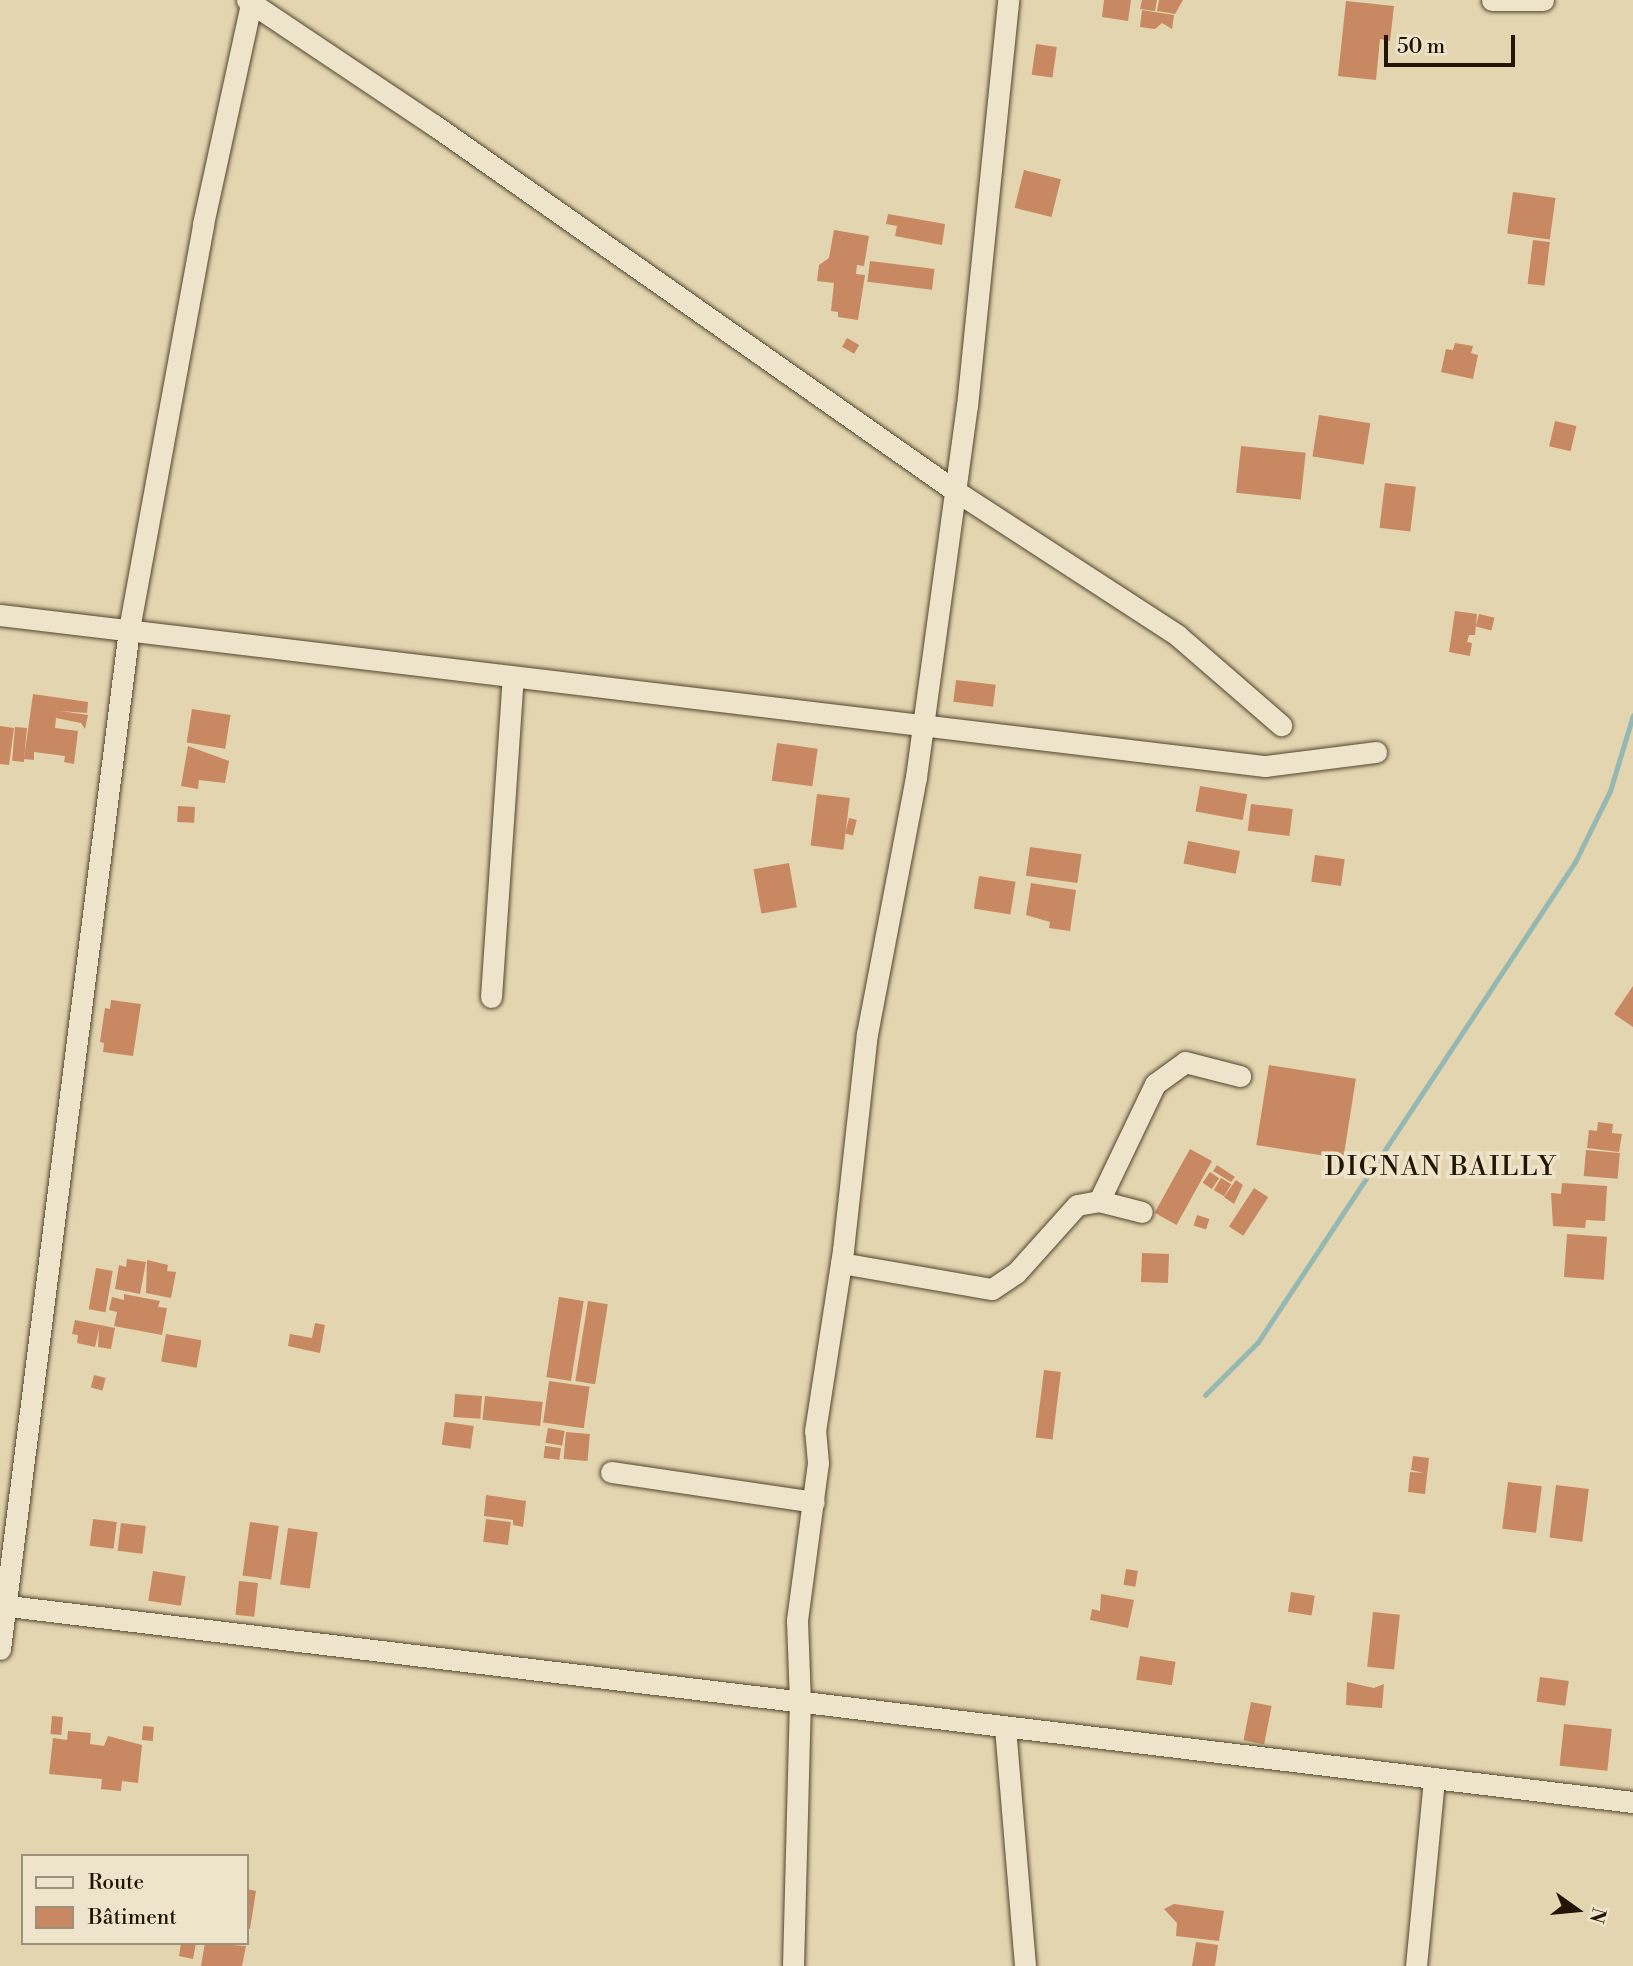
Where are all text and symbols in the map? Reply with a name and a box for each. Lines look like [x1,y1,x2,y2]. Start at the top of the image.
scale bar [1388,21,1519,65]
text: 50 m [1397,34,1445,60]
district label: DIGNAN BAILLY [1326,1152,1556,1184]
legend [21,1854,248,1945]
text: Route [88,1870,144,1896]
north arrow [1542,1875,1612,1945]
text: Bâtiment [88,1905,177,1931]
text: N [1584,1905,1611,1926]

